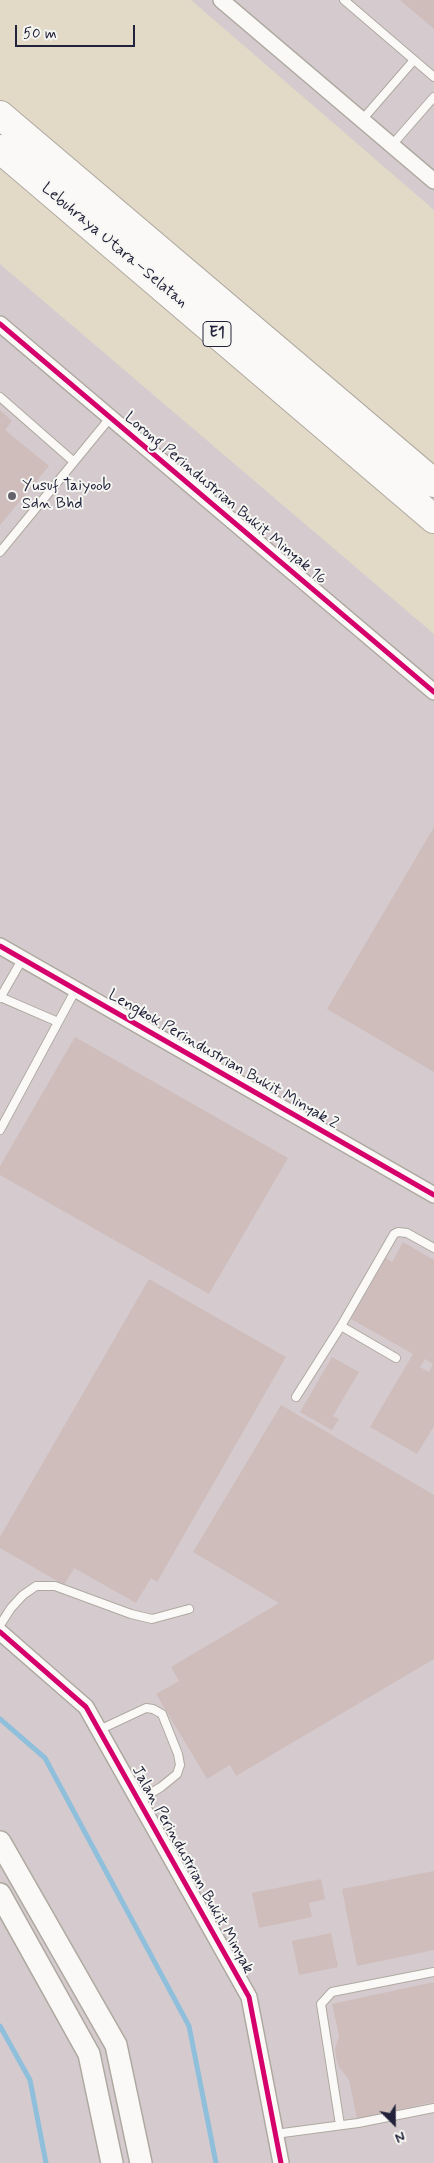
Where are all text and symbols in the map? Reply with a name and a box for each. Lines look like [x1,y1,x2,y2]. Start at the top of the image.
scale bar [18,15,138,47]
text: 50 m [23,24,57,44]
street label: Lebuhraya Utara–Selatan [37,179,191,313]
road number: E1 [203,322,231,346]
street label: Lorong Perindustrian Bukit Minyak 16 [120,409,330,589]
place label: Yusuf Taiyoob Sdn Bhd [22,477,111,515]
marker: Yusuf Taiyoob Sdn Bhd [6,490,18,502]
street label: Lengkok Perindustrian Bukit Minyak 2 [104,986,342,1134]
street label: Jalan Perindustrian Bukit Minyak [127,1763,257,1977]
north arrow [369,2098,419,2148]
text: N [392,2127,408,2147]

